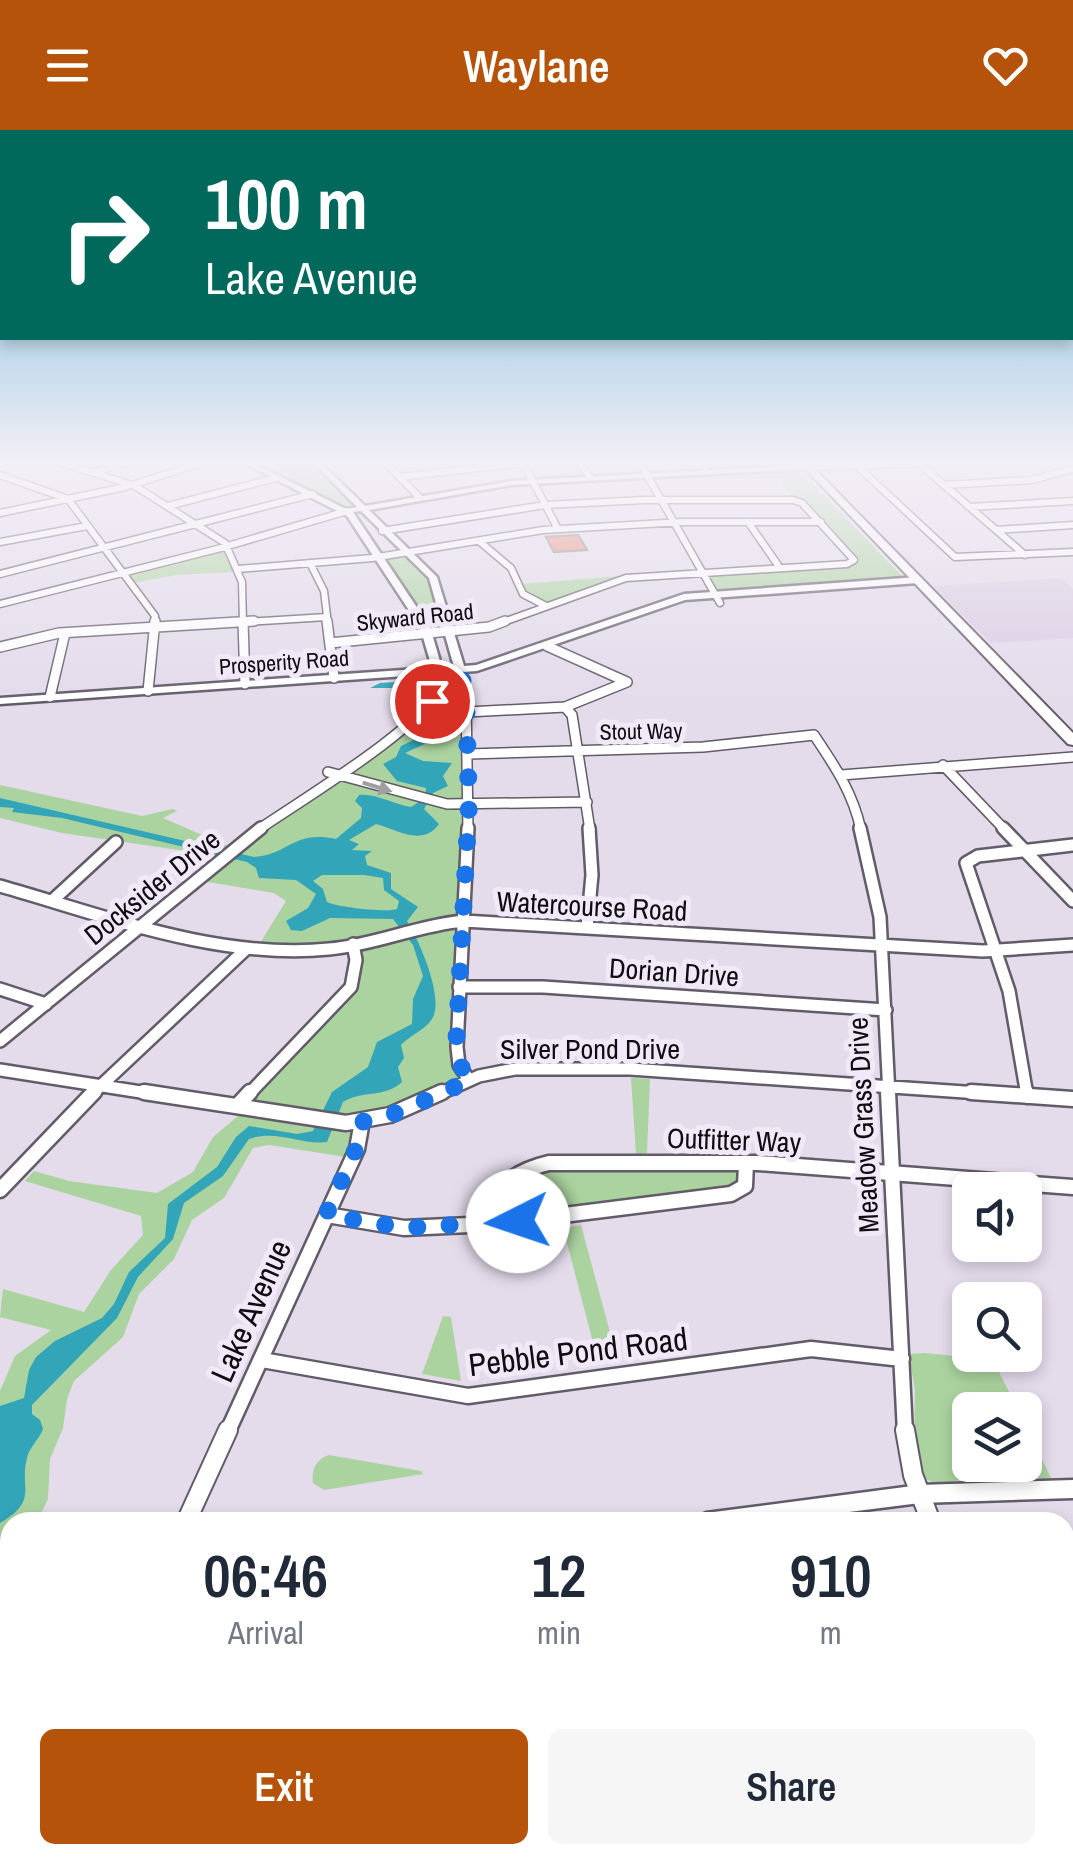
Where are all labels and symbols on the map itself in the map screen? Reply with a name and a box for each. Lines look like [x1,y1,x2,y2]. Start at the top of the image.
street label: Skyward Road [355,596,475,638]
street label: Prosperity Road [218,642,350,682]
pin [390,659,475,744]
street label: Stout Way [599,715,683,747]
one-way arrow [362,780,393,795]
street label: Docksider Drive [76,820,228,954]
street label: Watercourse Road [496,882,688,930]
street label: Dorian Drive [608,949,740,995]
street label: Meadow Grass Drive [838,1016,888,1234]
street label: Silver Pond Drive [500,1030,680,1068]
street label: Outfitter Way [666,1119,802,1161]
position arrow [466,1169,570,1273]
street label: Lake Avenue [200,1233,301,1389]
street label: Pebble Pond Road [466,1317,690,1386]

